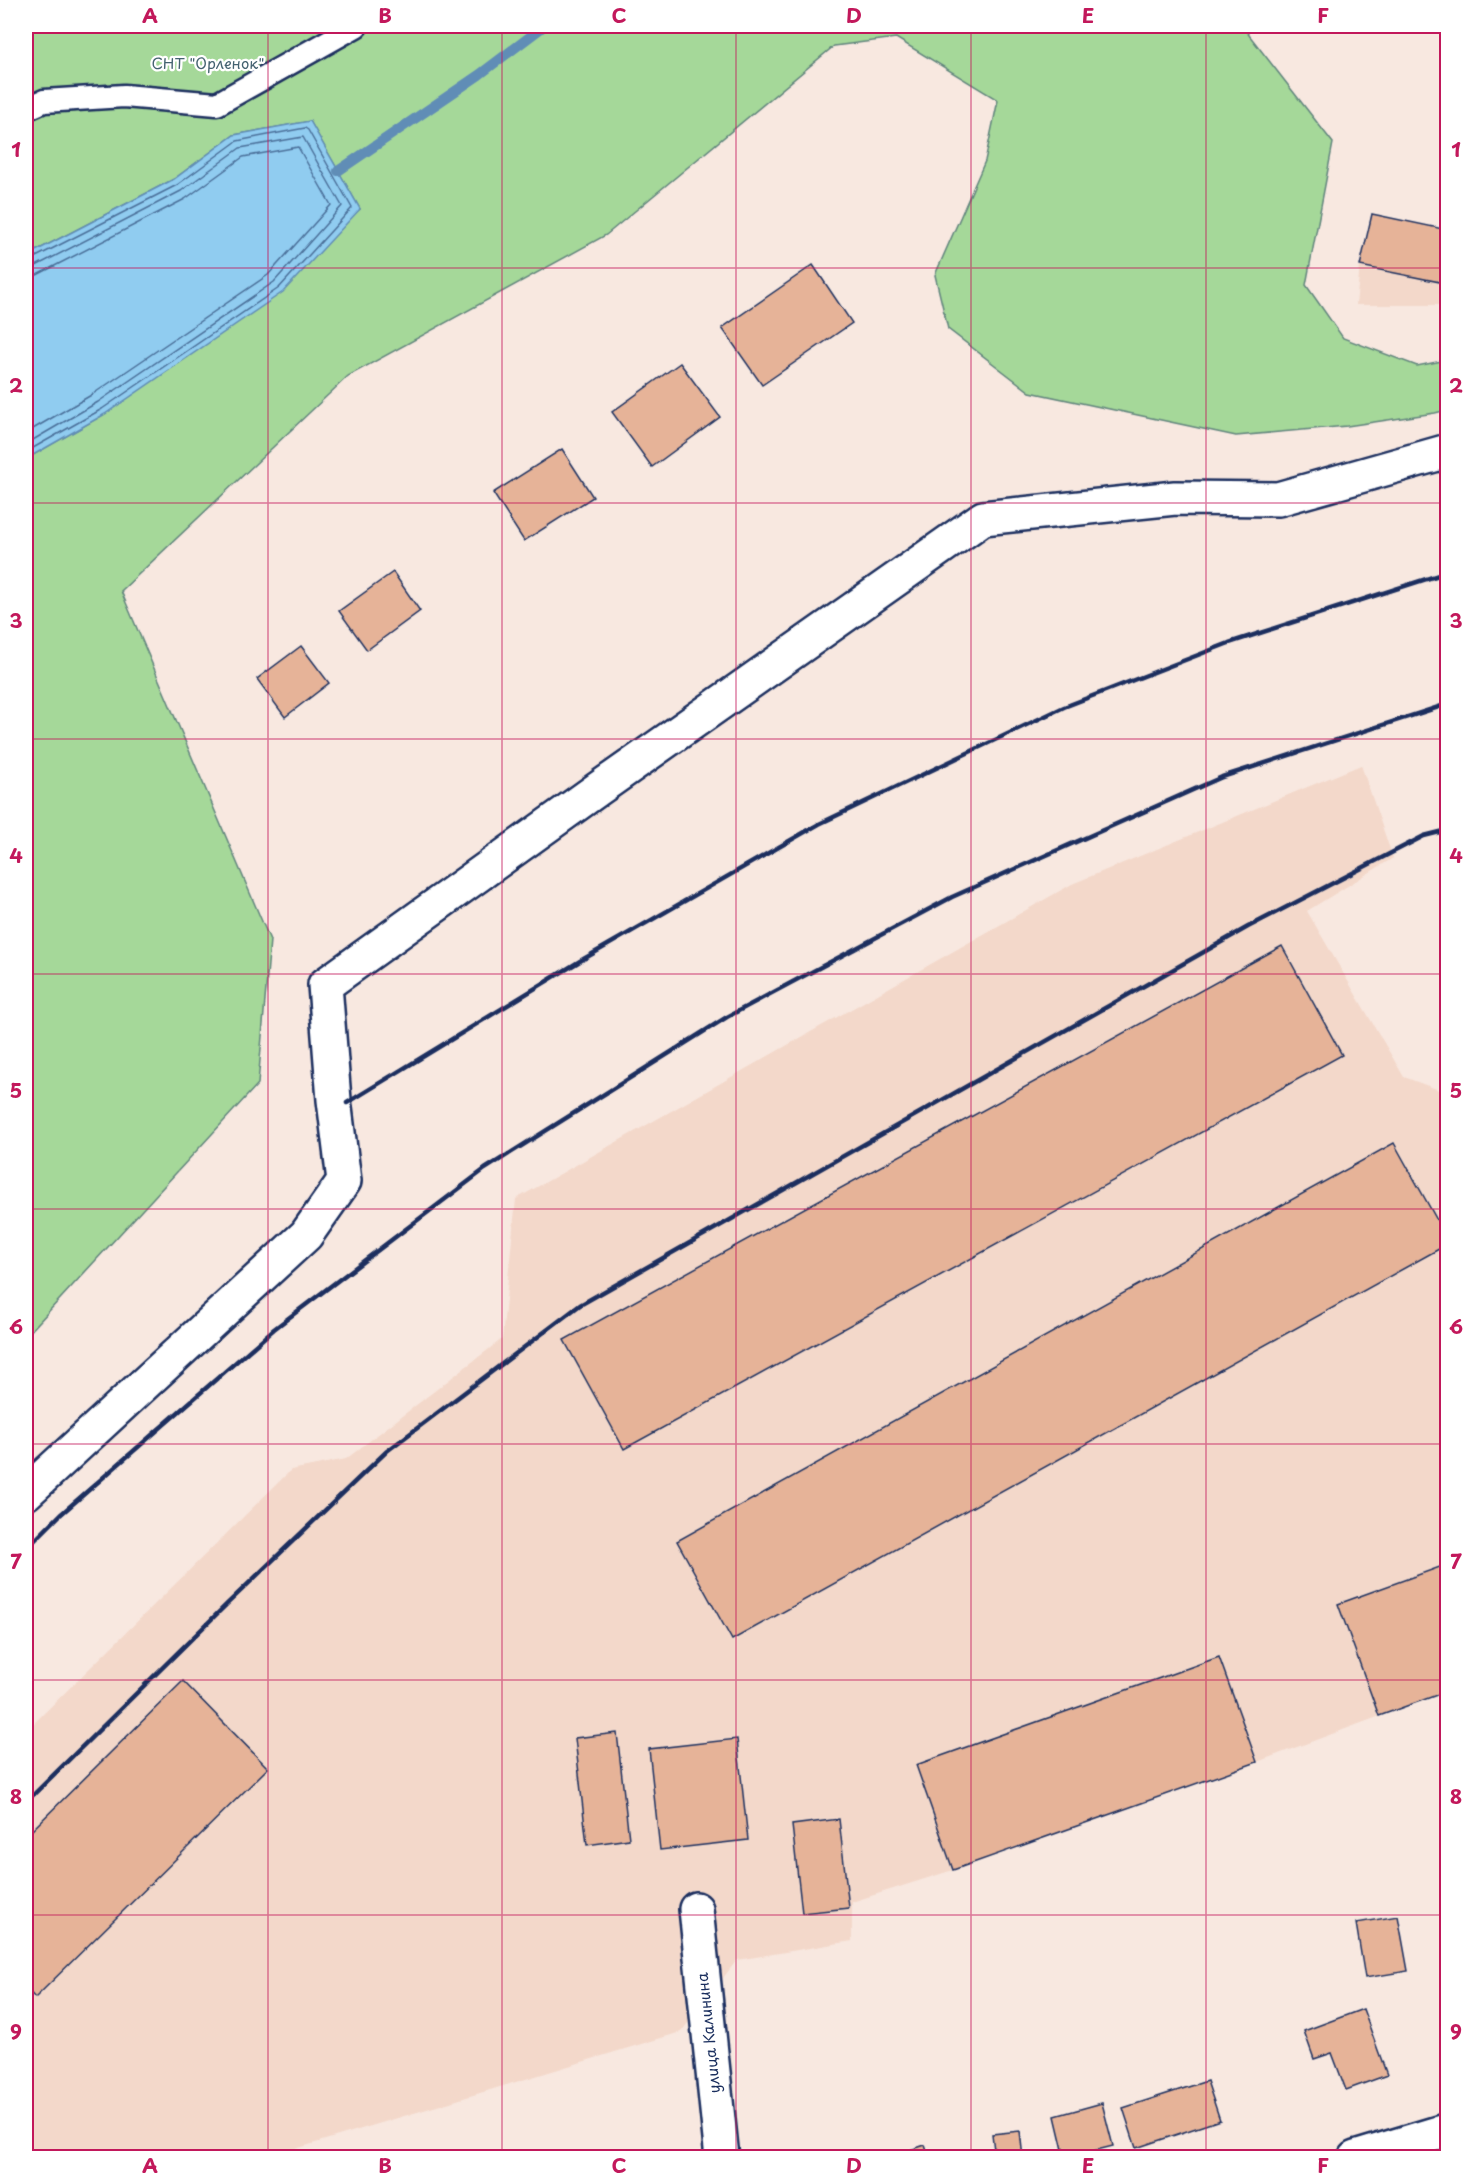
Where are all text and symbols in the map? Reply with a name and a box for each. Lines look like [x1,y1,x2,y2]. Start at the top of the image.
text: A [142,0,158,30]
text: B [378,0,392,30]
text: C [611,0,627,30]
text: D [846,0,862,30]
text: E [1082,0,1094,30]
text: F [1317,0,1329,30]
park label: СНТ "Орленок" [152,51,264,74]
text: 1 [11,134,21,164]
text: 1 [1451,134,1461,164]
text: 2 [9,370,23,400]
text: 2 [1449,370,1463,400]
text: 3 [9,605,23,635]
text: 3 [1449,605,1463,635]
text: 4 [9,840,23,870]
text: 4 [1449,840,1463,870]
text: 5 [10,1075,22,1105]
text: 5 [1450,1075,1462,1105]
text: 6 [9,1311,23,1341]
text: 6 [1449,1311,1463,1341]
text: 7 [10,1546,22,1576]
text: 7 [1450,1546,1462,1576]
text: 8 [10,1781,22,1811]
text: 8 [1450,1781,1462,1811]
street label: улица Калинина [690,1971,725,2095]
text: 9 [10,2016,22,2046]
text: 9 [1450,2016,1462,2046]
text: A [142,2150,158,2180]
text: B [378,2150,392,2180]
text: C [611,2150,627,2180]
text: D [846,2150,862,2180]
text: E [1082,2150,1094,2180]
text: F [1317,2150,1329,2180]

